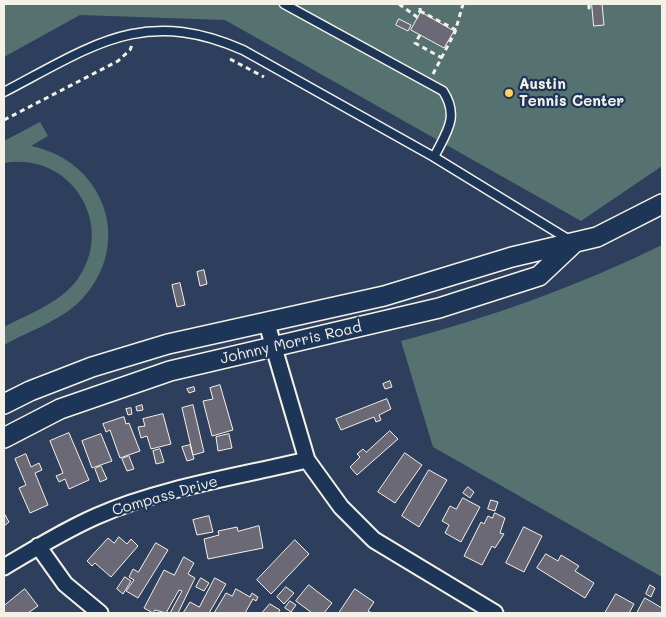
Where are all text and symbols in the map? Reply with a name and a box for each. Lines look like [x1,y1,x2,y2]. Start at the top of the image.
place label: Austin Tennis Center [519,75,624,110]
marker: Austin Tennis Center [503,87,515,99]
street label: Johnny Morris Road [218,318,364,368]
street label: Compass Drive [110,472,220,520]

